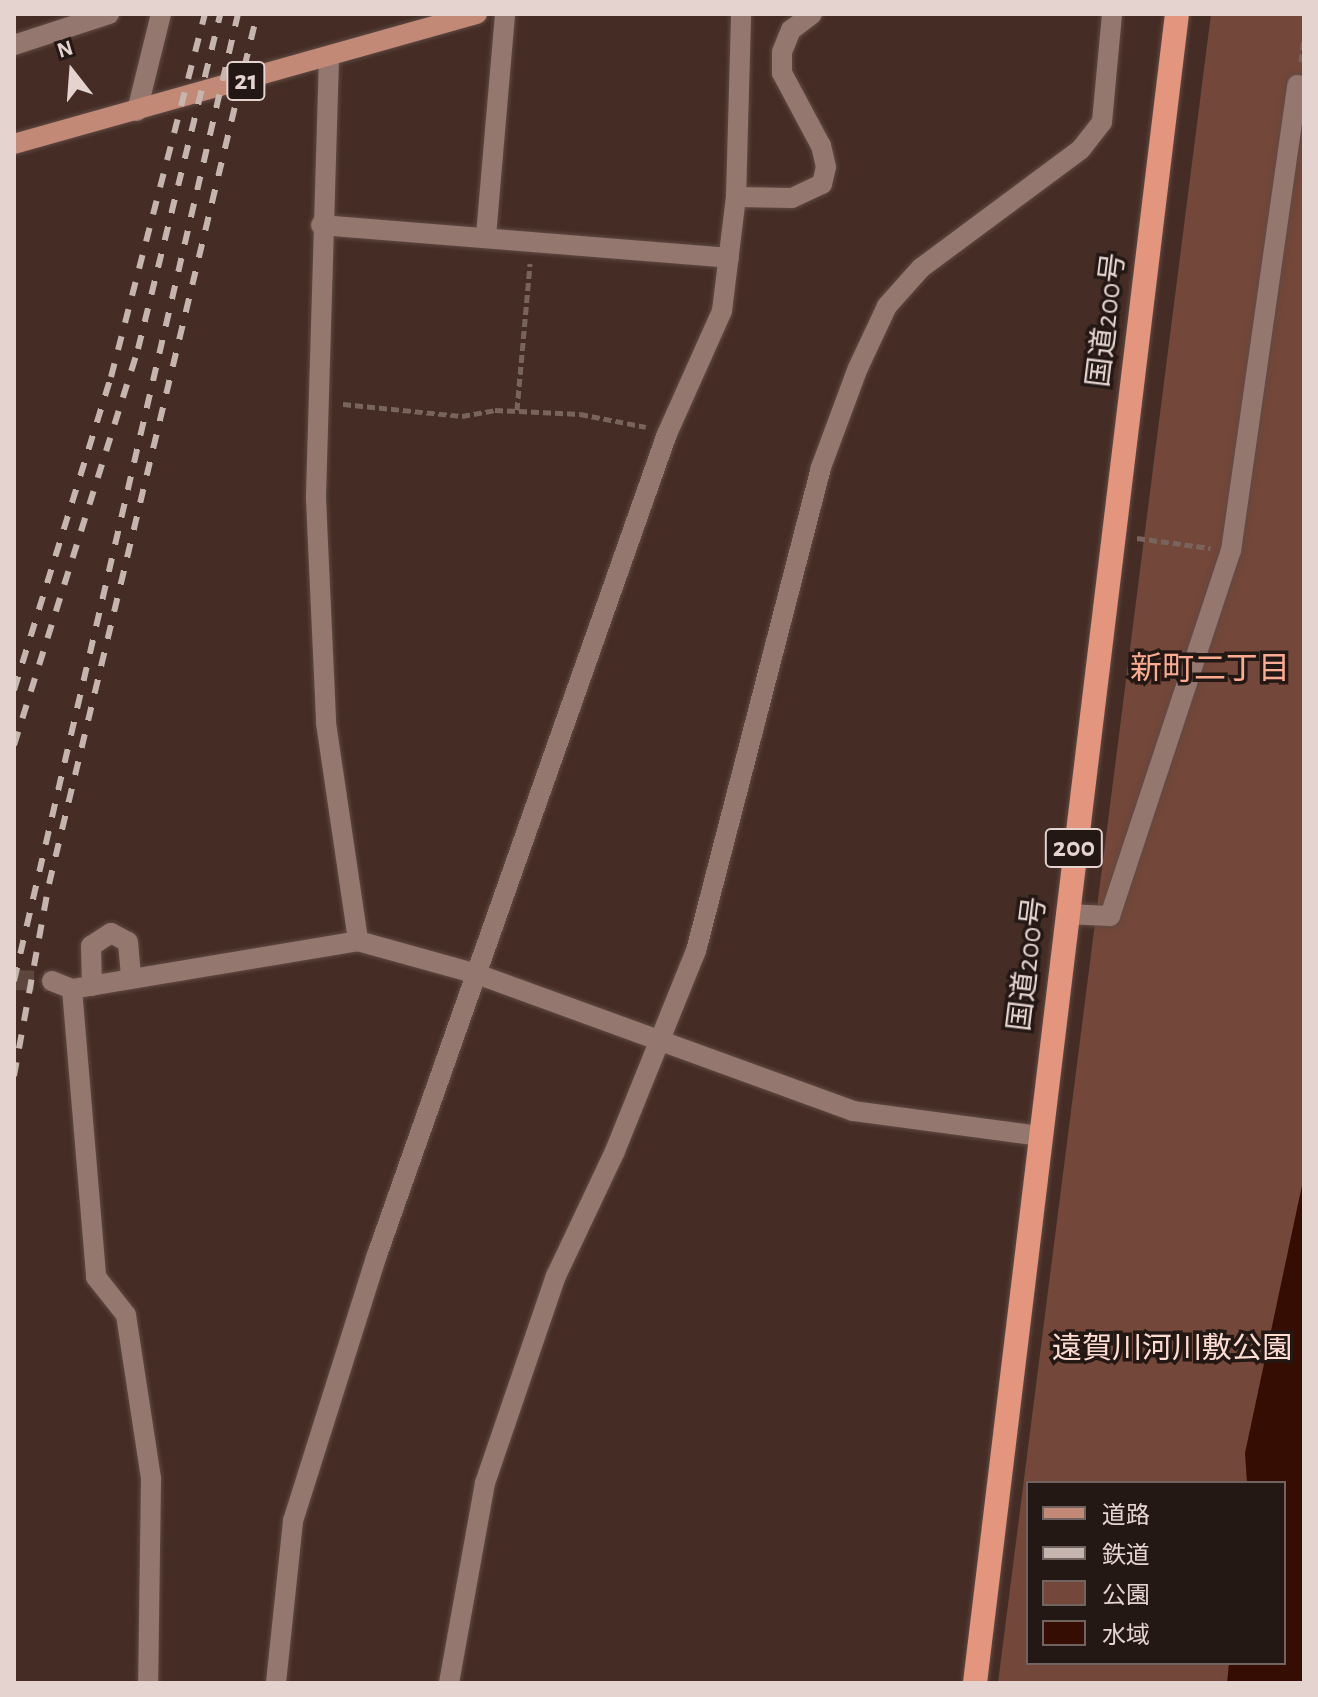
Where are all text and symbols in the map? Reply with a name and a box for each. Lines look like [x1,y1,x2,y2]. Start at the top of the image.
north arrow [32,32,112,112]
text: N [54,36,76,62]
road number: 21 [226,57,266,105]
street label: 国道200号 [1081,251,1133,389]
district label: 新町二丁目 [1130,650,1290,688]
road number: 200 [1044,824,1104,872]
street label: 国道200号 [1002,895,1054,1033]
park label: 遠賀川河川敷公園 [1052,1331,1292,1367]
legend [1026,1481,1286,1665]
text: 道路 [1102,1504,1150,1528]
text: 鉄道 [1102,1544,1150,1568]
text: 公園 [1102,1584,1150,1608]
text: 水域 [1102,1624,1150,1648]

